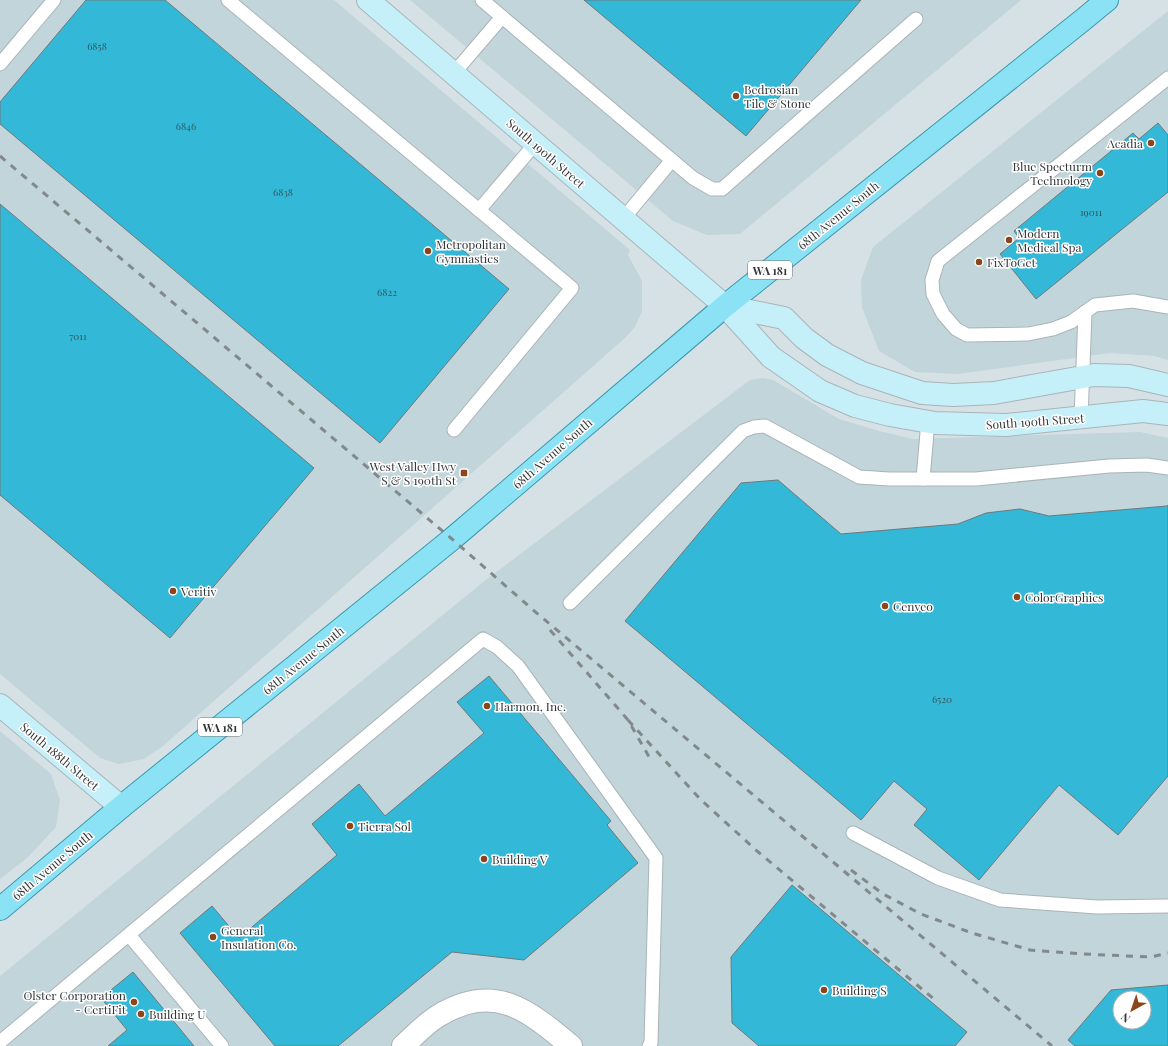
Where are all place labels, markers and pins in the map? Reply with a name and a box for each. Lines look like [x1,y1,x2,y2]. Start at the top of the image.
place label: Bedrosian Tile & Stone [744,81,811,111]
marker: Bedrosian Tile & Stone [731,91,741,101]
place label: Acadia [1106,135,1143,151]
marker: Acadia [1146,138,1156,148]
place label: Blue Specturm Technology [1013,158,1092,188]
marker: Blue Specturm Technology [1095,168,1105,178]
place label: Modern Medical Spa [1017,225,1081,255]
marker: Modern Medical Spa [1004,235,1014,245]
place label: Metropolitan Gymnastics [436,236,506,266]
marker: Metropolitan Gymnastics [423,246,433,256]
place label: FixToGet [987,254,1037,270]
marker: FixToGet [974,257,984,267]
place label: West Valley Hwy S & S 190th St [368,458,457,488]
marker: West Valley Hwy S & S 190th St [459,468,469,478]
place label: Veritiv [180,583,217,599]
marker: Veritiv [168,586,178,596]
place label: ColorGraphics [1025,589,1103,605]
marker: ColorGraphics [1012,592,1022,602]
place label: Cenveo [893,598,933,614]
marker: Cenveo [880,601,890,611]
place label: Harmon, Inc. [495,698,566,714]
marker: Harmon, Inc. [482,701,492,711]
place label: Tierra Sol [358,818,411,834]
marker: Tierra Sol [345,821,355,831]
place label: Building V [492,851,548,867]
marker: Building V [479,854,489,864]
place label: General Insulation Co. [221,922,296,952]
marker: General Insulation Co. [208,932,218,942]
place label: Building S [832,982,887,998]
marker: Building S [819,985,829,995]
place label: Olster Corporation - CertiFit [23,987,127,1017]
marker: Olster Corporation - CertiFit [129,997,139,1007]
place label: Building U [149,1006,205,1022]
marker: Building U [136,1009,146,1019]

